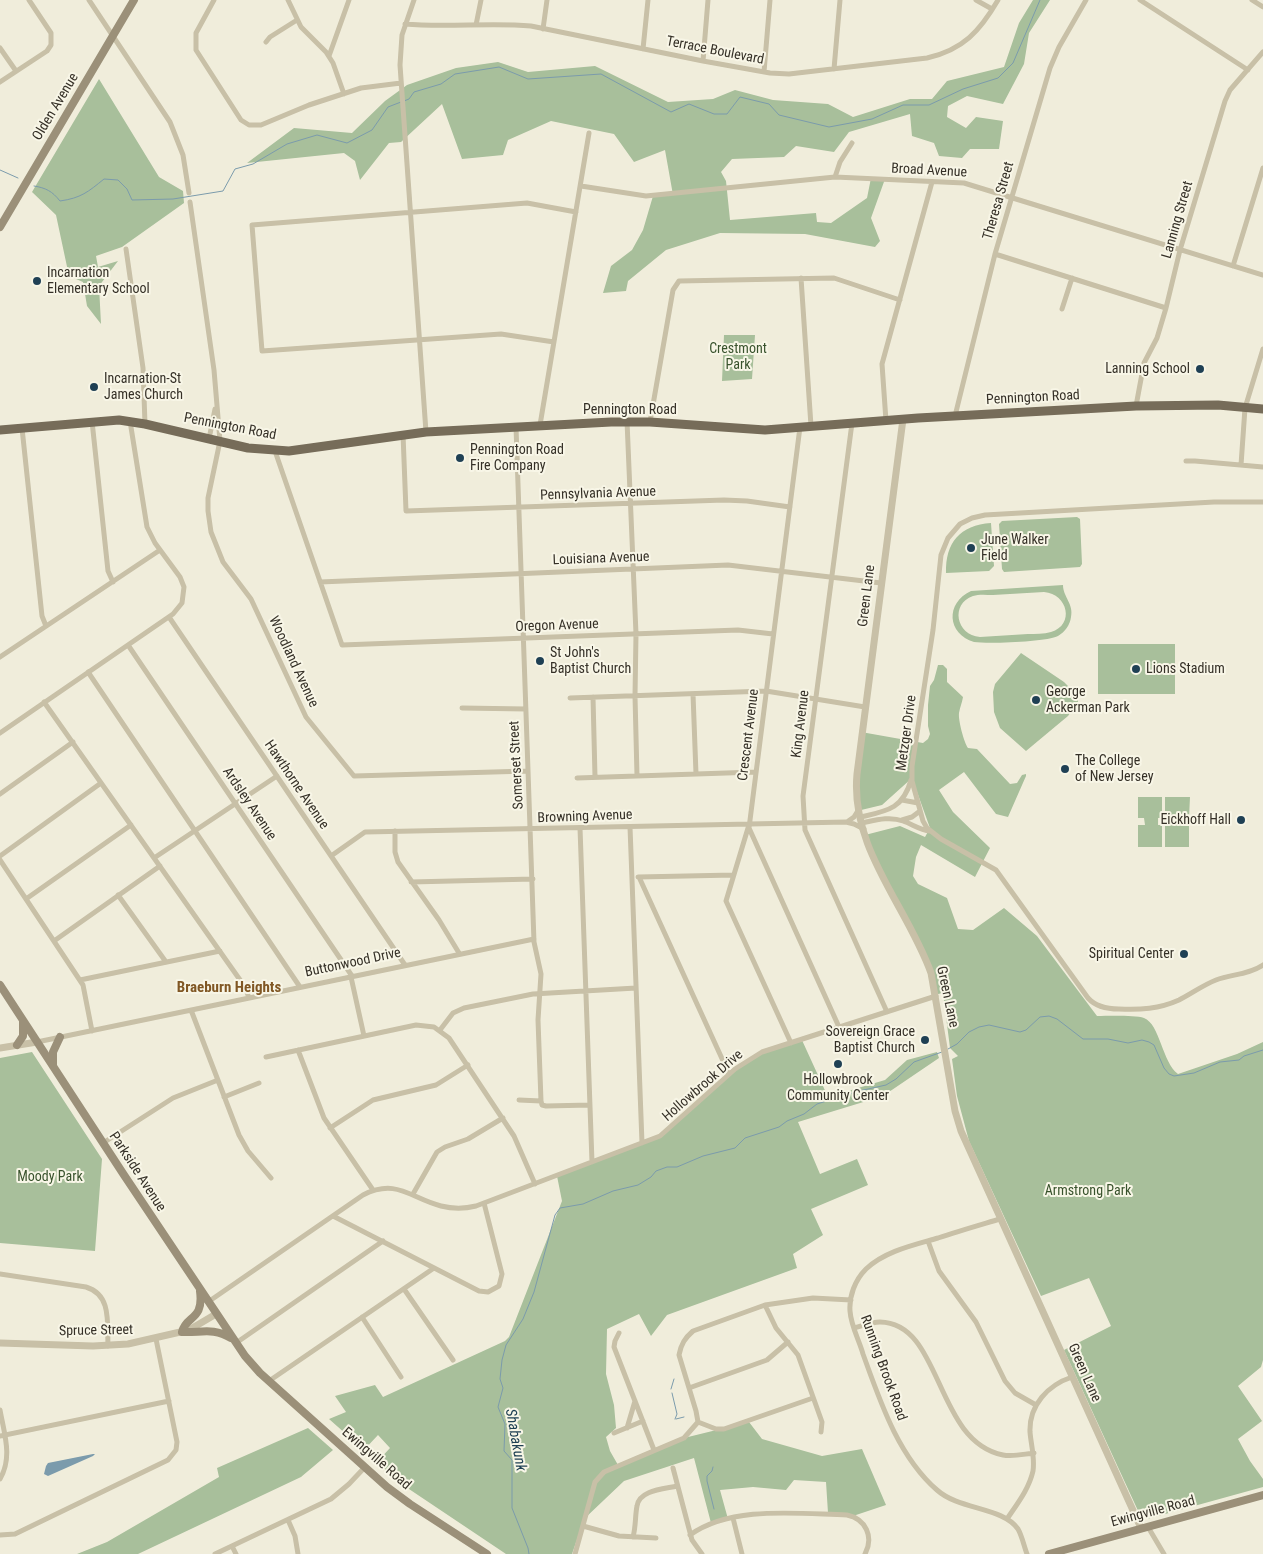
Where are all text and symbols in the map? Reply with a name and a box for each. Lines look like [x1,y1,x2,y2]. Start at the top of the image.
street label: Terrace Boulevard [665,33,765,69]
street label: Olden Avenue [29,70,83,144]
street label: Theresa Street [980,160,1018,242]
street label: Broad Avenue [891,161,967,181]
street label: Lanning Street [1159,179,1197,261]
place label: Incarnation Elementary School [47,265,150,298]
marker: Incarnation Elementary School [31,275,43,287]
park label: Crestmont Park [709,341,767,374]
place label: Lanning School [1105,361,1190,377]
marker: Lanning School [1194,363,1206,375]
place label: Incarnation-St James Church [104,371,183,404]
marker: Incarnation-St James Church [88,381,100,393]
street label: Pennington Road [986,387,1080,409]
street label: Pennington Road [583,402,677,418]
street label: Pennington Road [182,410,278,444]
place label: Pennington Road Fire Company [470,442,564,474]
marker: Pennington Road Fire Company [454,452,466,464]
street label: Pennsylvania Avenue [540,484,656,504]
place label: June Walker Field [981,532,1048,564]
marker: June Walker Field [965,542,977,554]
street label: Louisiana Avenue [552,549,650,569]
street label: Green Lane [855,564,879,628]
street label: Woodland Avenue [265,614,321,710]
street label: Oregon Avenue [515,616,599,636]
place label: St John's Baptist Church [550,645,631,678]
marker: St John's Baptist Church [534,655,546,667]
place label: Lions Stadium [1146,661,1225,677]
marker: Lions Stadium [1130,663,1142,675]
place label: George Ackerman Park [1046,684,1130,716]
street label: Crescent Avenue [735,688,763,782]
street label: King Avenue [789,689,813,759]
street label: Metzger Drive [893,694,921,772]
marker: George Ackerman Park [1030,694,1042,706]
street label: Somerset Street [506,720,528,810]
street label: Hawthorne Avenue [260,737,332,833]
place label: The College of New Jersey [1075,753,1154,786]
marker: The College of New Jersey [1059,763,1071,775]
street label: Ardsley Avenue [218,764,280,844]
street label: Browning Avenue [537,807,633,827]
place label: Eickhoff Hall [1160,812,1231,828]
marker: Eickhoff Hall [1235,814,1247,826]
street label: Buttonwood Drive [304,945,402,981]
place label: Spiritual Center [1089,946,1174,962]
marker: Spiritual Center [1178,948,1190,960]
street label: Green Lane [932,965,962,1029]
district label: Braeburn Heights [177,979,281,997]
place label: Sovereign Grace Baptist Church [826,1024,915,1056]
marker: Sovereign Grace Baptist Church [919,1034,931,1046]
street label: Hollowbrook Drive [659,1047,747,1125]
marker: Hollowbrook Community Center [832,1058,844,1070]
place label: Hollowbrook Community Center [787,1072,889,1104]
street label: Parkside Avenue [105,1129,169,1215]
park label: Moody Park [17,1169,83,1185]
park label: Armstrong Park [1045,1183,1131,1199]
street label: Running Brook Road [856,1313,910,1423]
street label: Spruce Street [59,1322,133,1340]
street label: Green Lane [1064,1341,1104,1405]
water label: Shabakunk [501,1407,529,1473]
street label: Ewingville Road [338,1424,414,1494]
street label: Ewingville Road [1109,1493,1197,1531]

